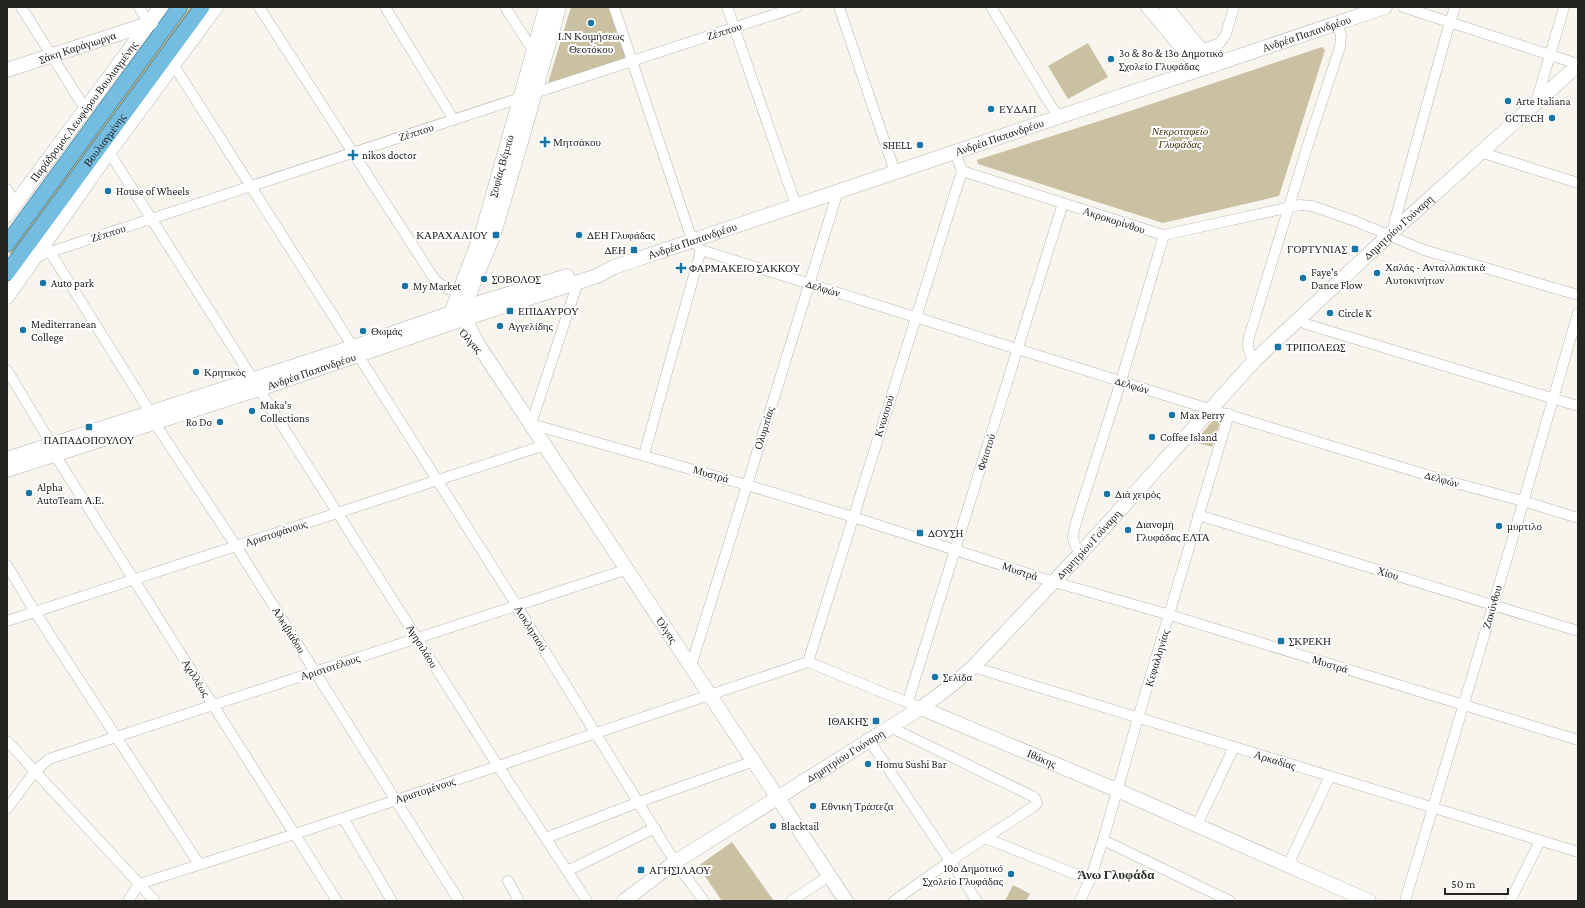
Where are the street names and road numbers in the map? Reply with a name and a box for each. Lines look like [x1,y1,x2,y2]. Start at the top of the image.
street label: Ανδρέα Παπανδρέου [1260,13,1353,54]
street label: Ζέππου [705,20,743,42]
street label: Σάκη Καράγιωργα [37,29,118,65]
street label: Παράδρομος Λεωφόρου Βουλιαγμένης [27,38,141,184]
street label: Βουλιαγμένης [81,111,129,169]
street label: Ανδρέα Παπανδρέου [953,116,1046,158]
street label: Ζέππου [397,121,435,143]
street label: Σοφίας Βέμπω [487,133,516,198]
street label: Δημητρίου Γούναρη [1361,192,1436,262]
street label: Ακροκορίνθου [1081,204,1147,236]
street label: Ανδρέα Παπανδρέου [646,220,739,261]
street label: Ζέππου [89,222,127,244]
street label: Δελφών [804,277,842,299]
street label: Όλγας [456,326,485,356]
street label: Ανδρέα Παπανδρέου [265,350,358,392]
street label: Δελφών [1113,374,1151,396]
street label: Κνωσσού [872,393,896,438]
street label: Ολυμπίας [752,404,777,451]
street label: Φαιστού [975,432,997,472]
street label: Μυστρά [692,463,731,485]
street label: Δελφών [1423,468,1461,490]
street label: Δημητρίου Γούναρη [1054,507,1123,581]
street label: Αριστοφάνους [243,517,309,549]
street label: Μυστρά [1001,560,1040,582]
street label: Χίου [1376,564,1401,582]
street label: Ζακύνθου [1480,583,1504,630]
street label: Ασκληπιού [512,603,550,653]
street label: Αλκιβιάδου [270,605,308,656]
street label: Όλγας [654,614,680,646]
street label: Αγησιλάου [404,622,440,670]
street label: Κεφαλληνίας [1143,627,1172,688]
street label: Αριστοτέλους [299,652,362,682]
street label: Μυστρά [1311,653,1350,675]
street label: Αχιλλέως [180,657,213,699]
street label: Δημητρίου Γούναρη [804,726,887,784]
street label: Ιθάκης [1026,747,1059,770]
street label: Αρκαδίας [1253,748,1298,772]
street label: Αριστομένους [393,774,458,806]

